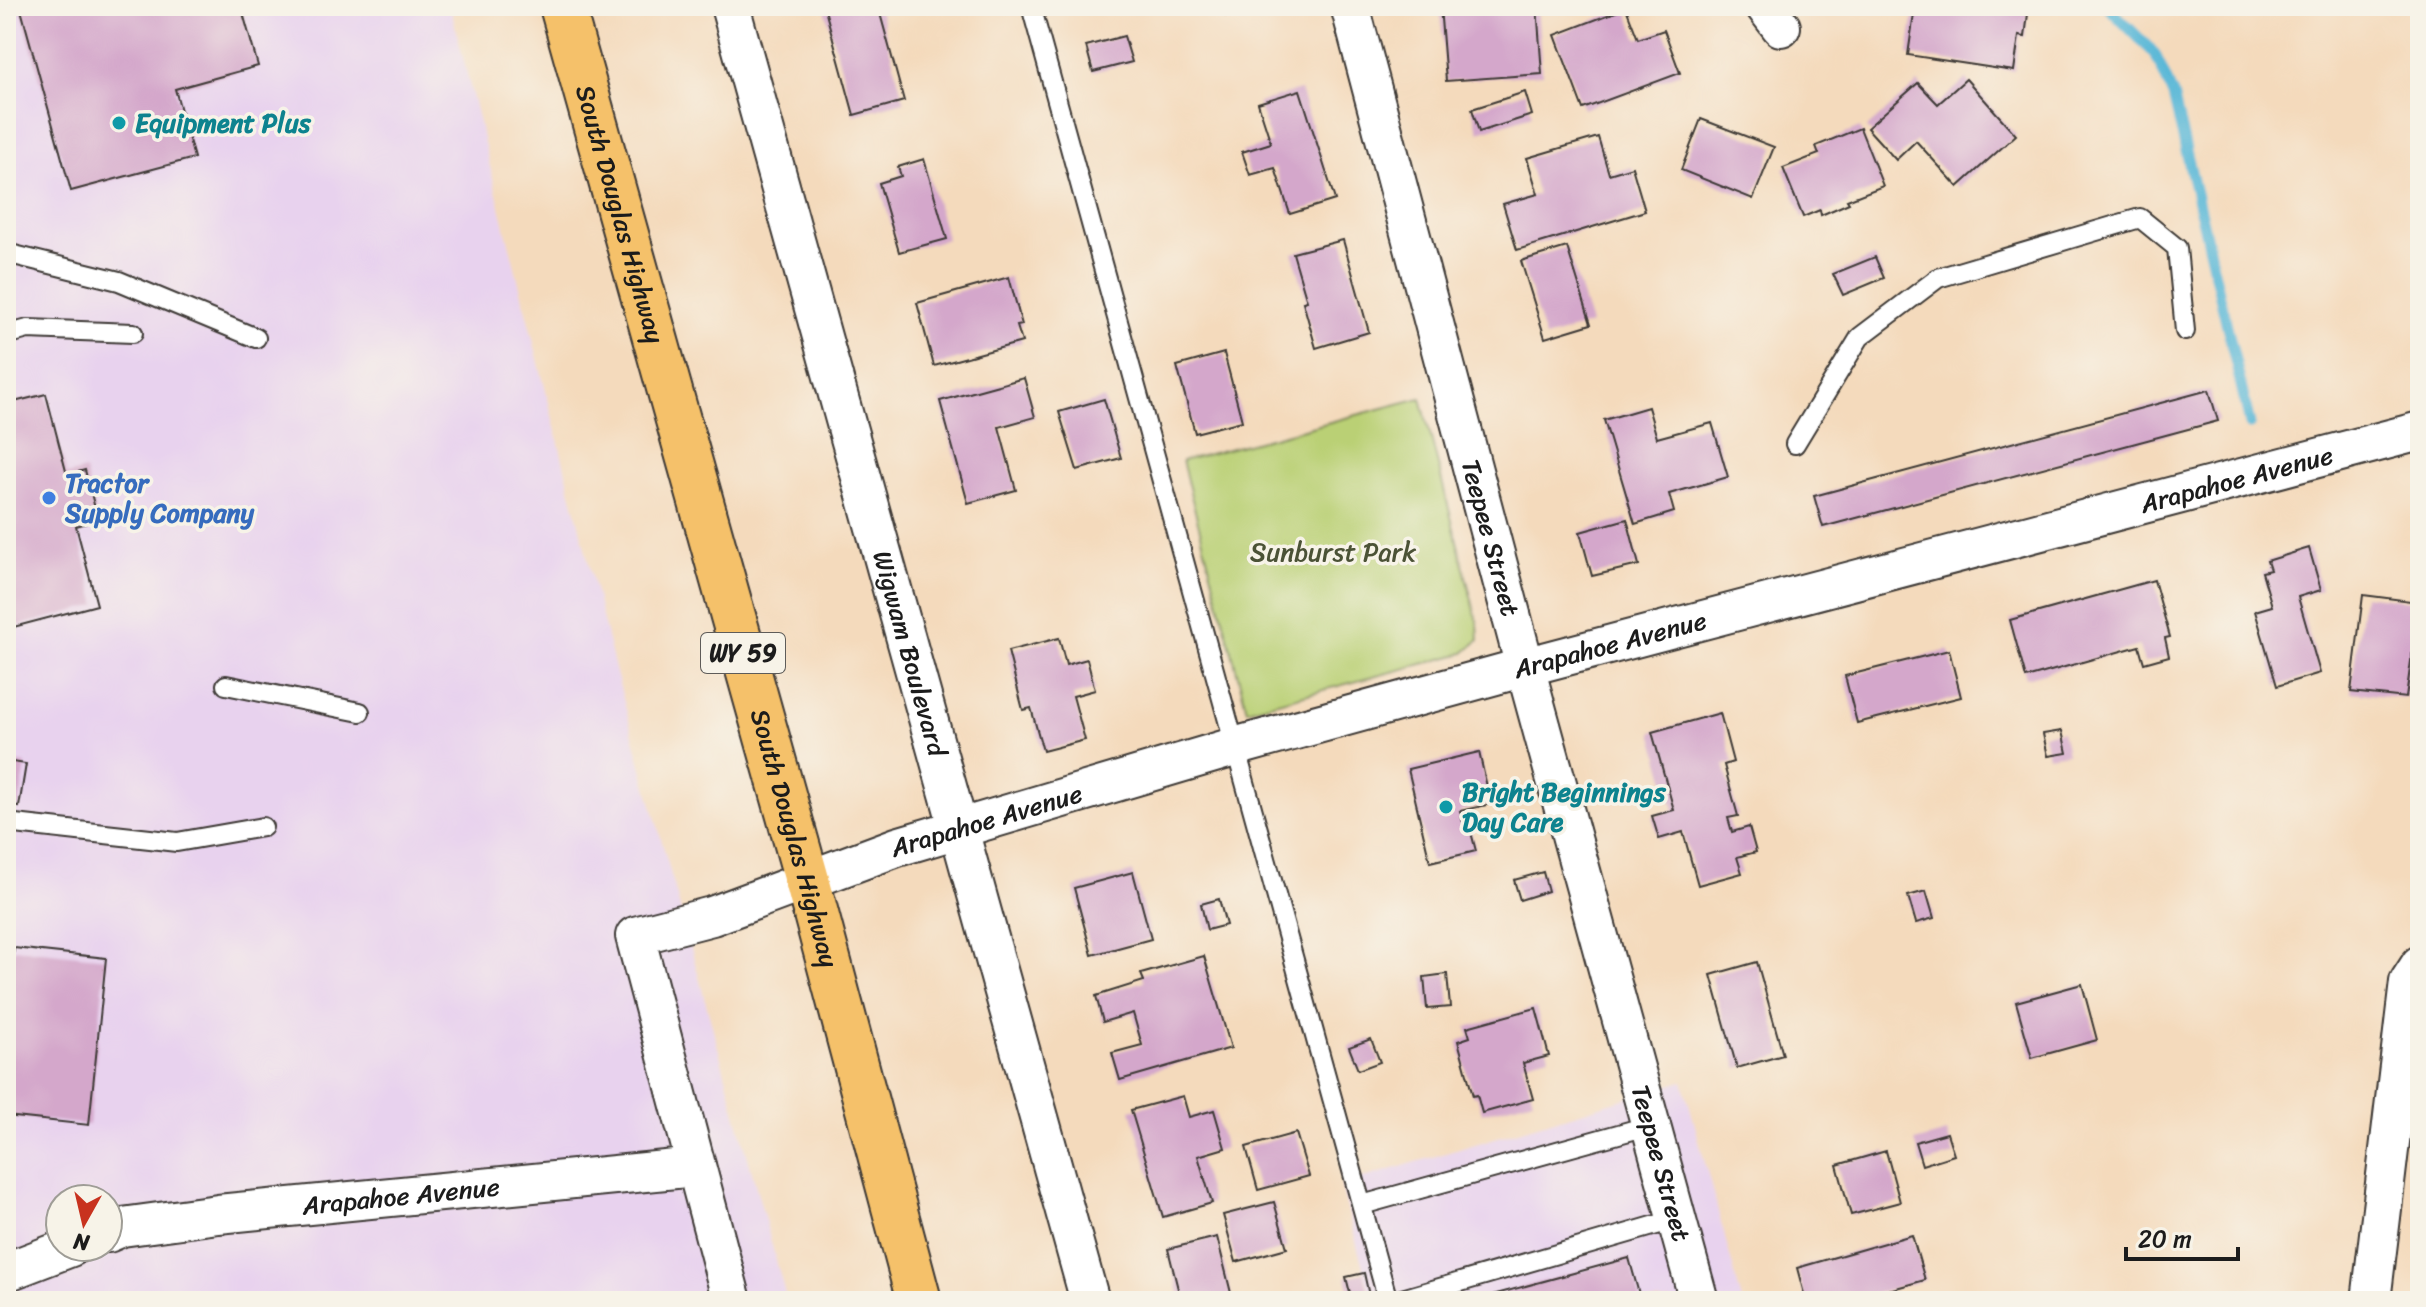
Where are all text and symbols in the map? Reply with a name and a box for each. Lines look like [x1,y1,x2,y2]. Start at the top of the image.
street label: South Douglas Highway [562,79,679,349]
place label: Equipment Plus [135,100,312,146]
marker: Equipment Plus [110,114,128,132]
street label: Arapahoe Avenue [2134,432,2338,527]
street label: Teepee Street [1448,454,1534,621]
place label: Tractor Supply Company [64,460,255,536]
marker: Tractor Supply Company [40,489,58,507]
park label: Sunburst Park [1250,529,1416,575]
street label: Wigwam Boulevard [859,545,961,764]
street label: Arapahoe Avenue [1507,597,1712,692]
road number: WY 59 [701,633,785,673]
street label: South Douglas Highway [737,703,852,973]
place label: Bright Beginnings Day Care [1462,769,1667,845]
street label: Arapahoe Avenue [884,770,1088,871]
marker: Bright Beginnings Day Care [1437,798,1455,816]
street label: Teepee Street [1618,1079,1705,1247]
street label: Arapahoe Avenue [299,1163,502,1229]
north arrow [44,1183,124,1263]
scale bar [2126,1211,2238,1261]
text: 20 m [2138,1218,2192,1260]
text: N [70,1222,93,1263]

